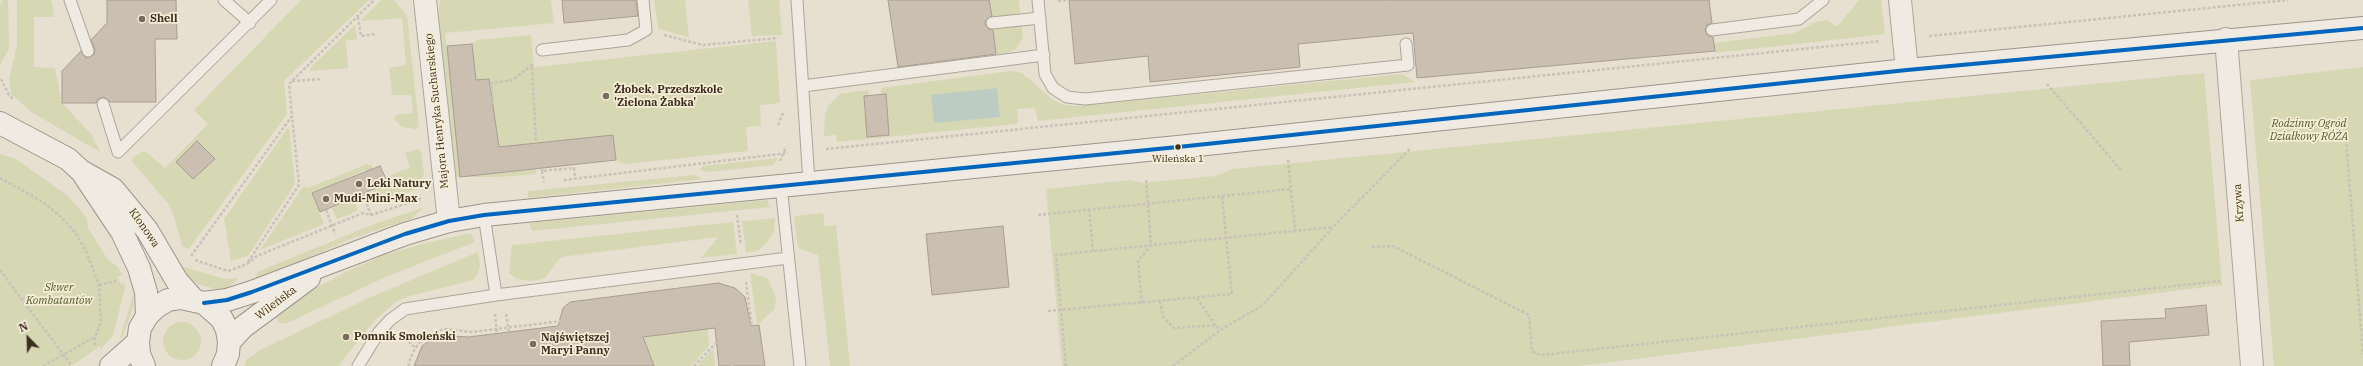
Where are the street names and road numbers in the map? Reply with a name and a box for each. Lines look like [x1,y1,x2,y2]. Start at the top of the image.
street label: Majora Henryka Sucharskiego [422,33,452,189]
street label: Krzywa [2231,183,2247,223]
street label: Klonowa [126,206,162,250]
street label: Wileńska [253,283,299,323]

